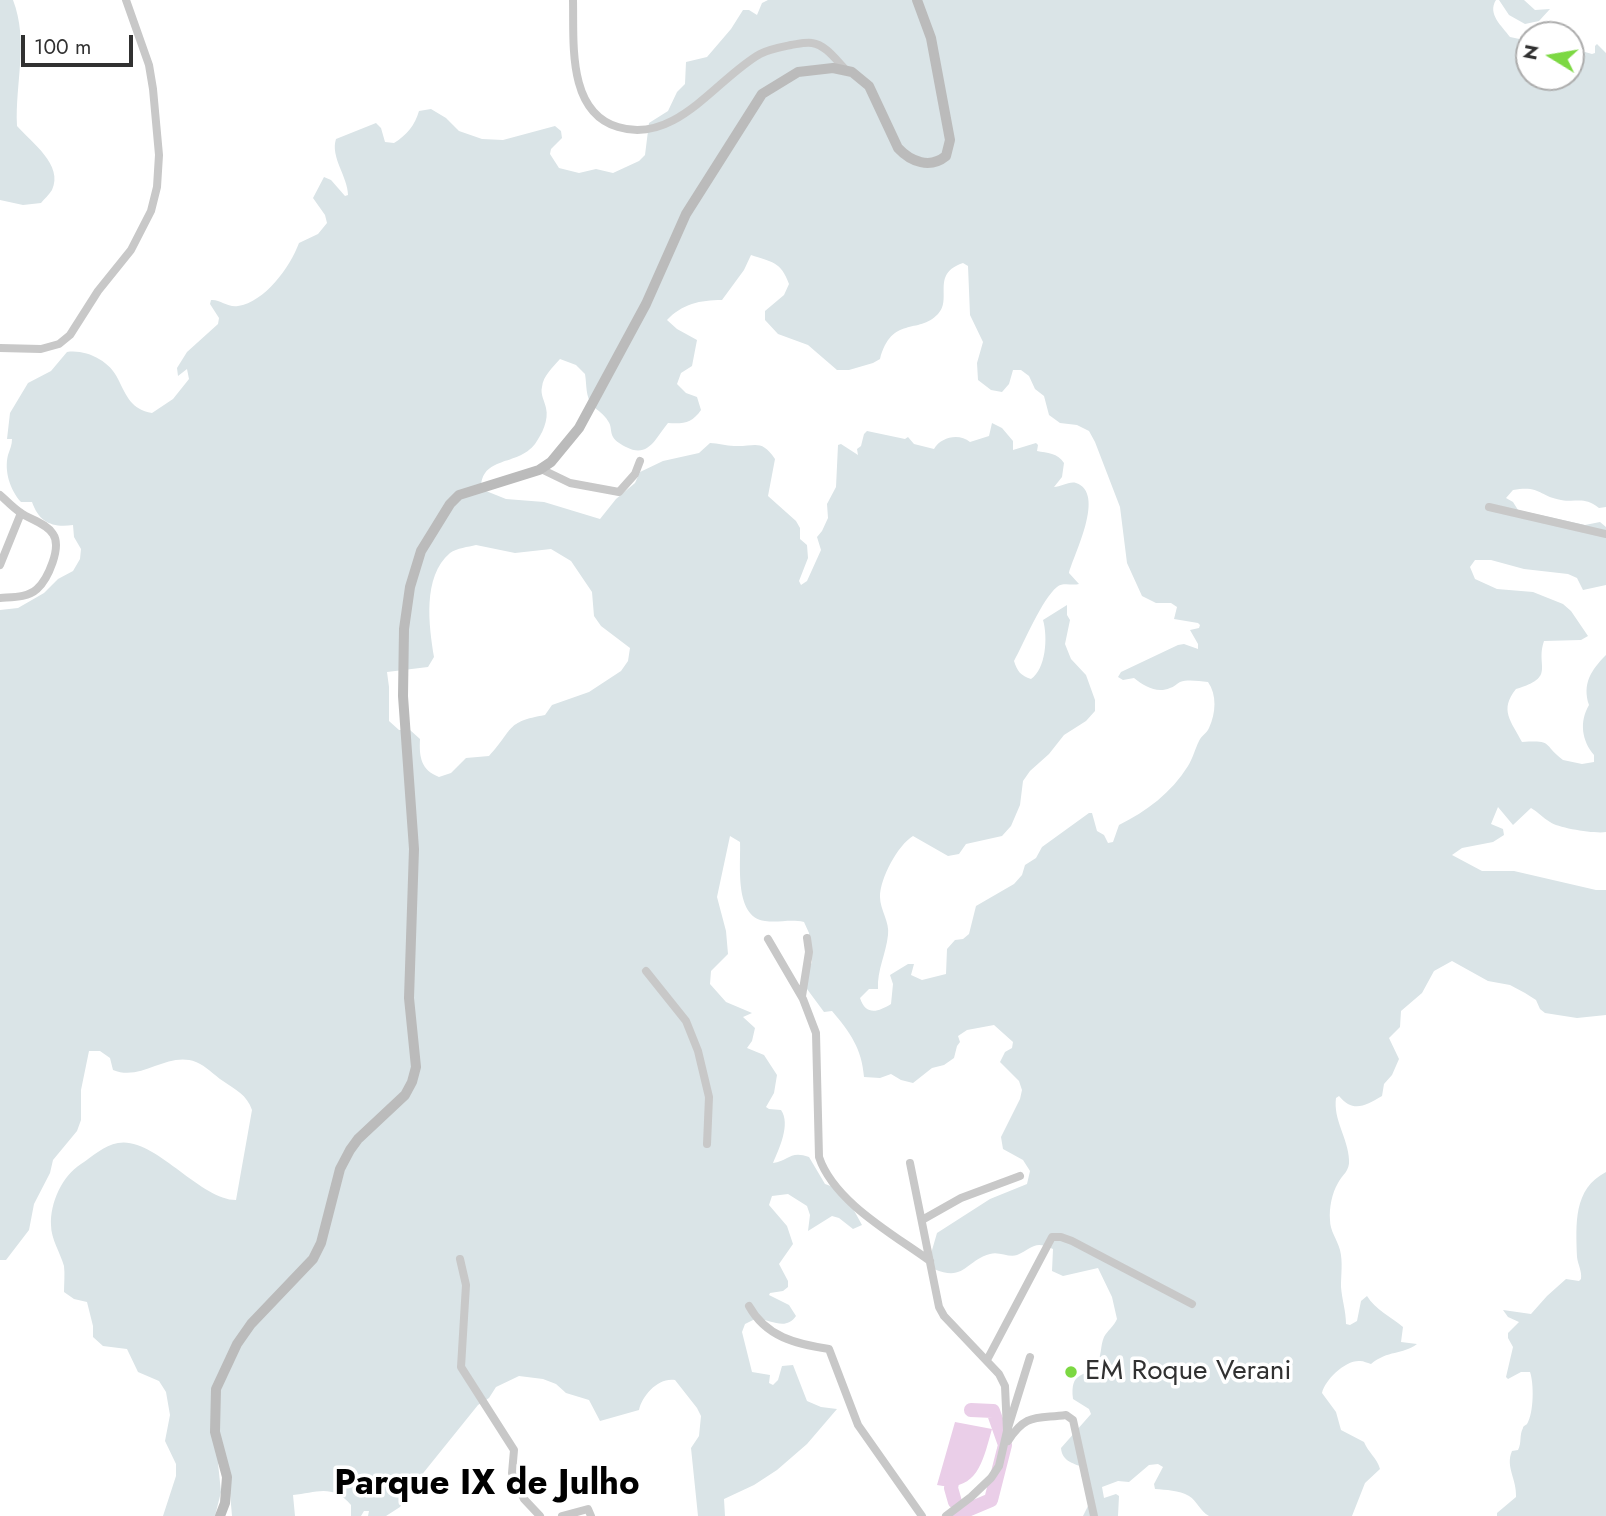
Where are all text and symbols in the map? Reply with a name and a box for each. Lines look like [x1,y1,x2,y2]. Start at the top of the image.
scale bar [24,21,136,65]
north arrow [1515,21,1585,91]
text: 100 m [34,32,91,62]
text: N [1516,42,1546,62]
place label: EM Roque Verani [1085,1355,1292,1389]
marker: EM Roque Verani [1063,1364,1079,1380]
district label: Parque IX de Julho [334,1465,640,1507]

